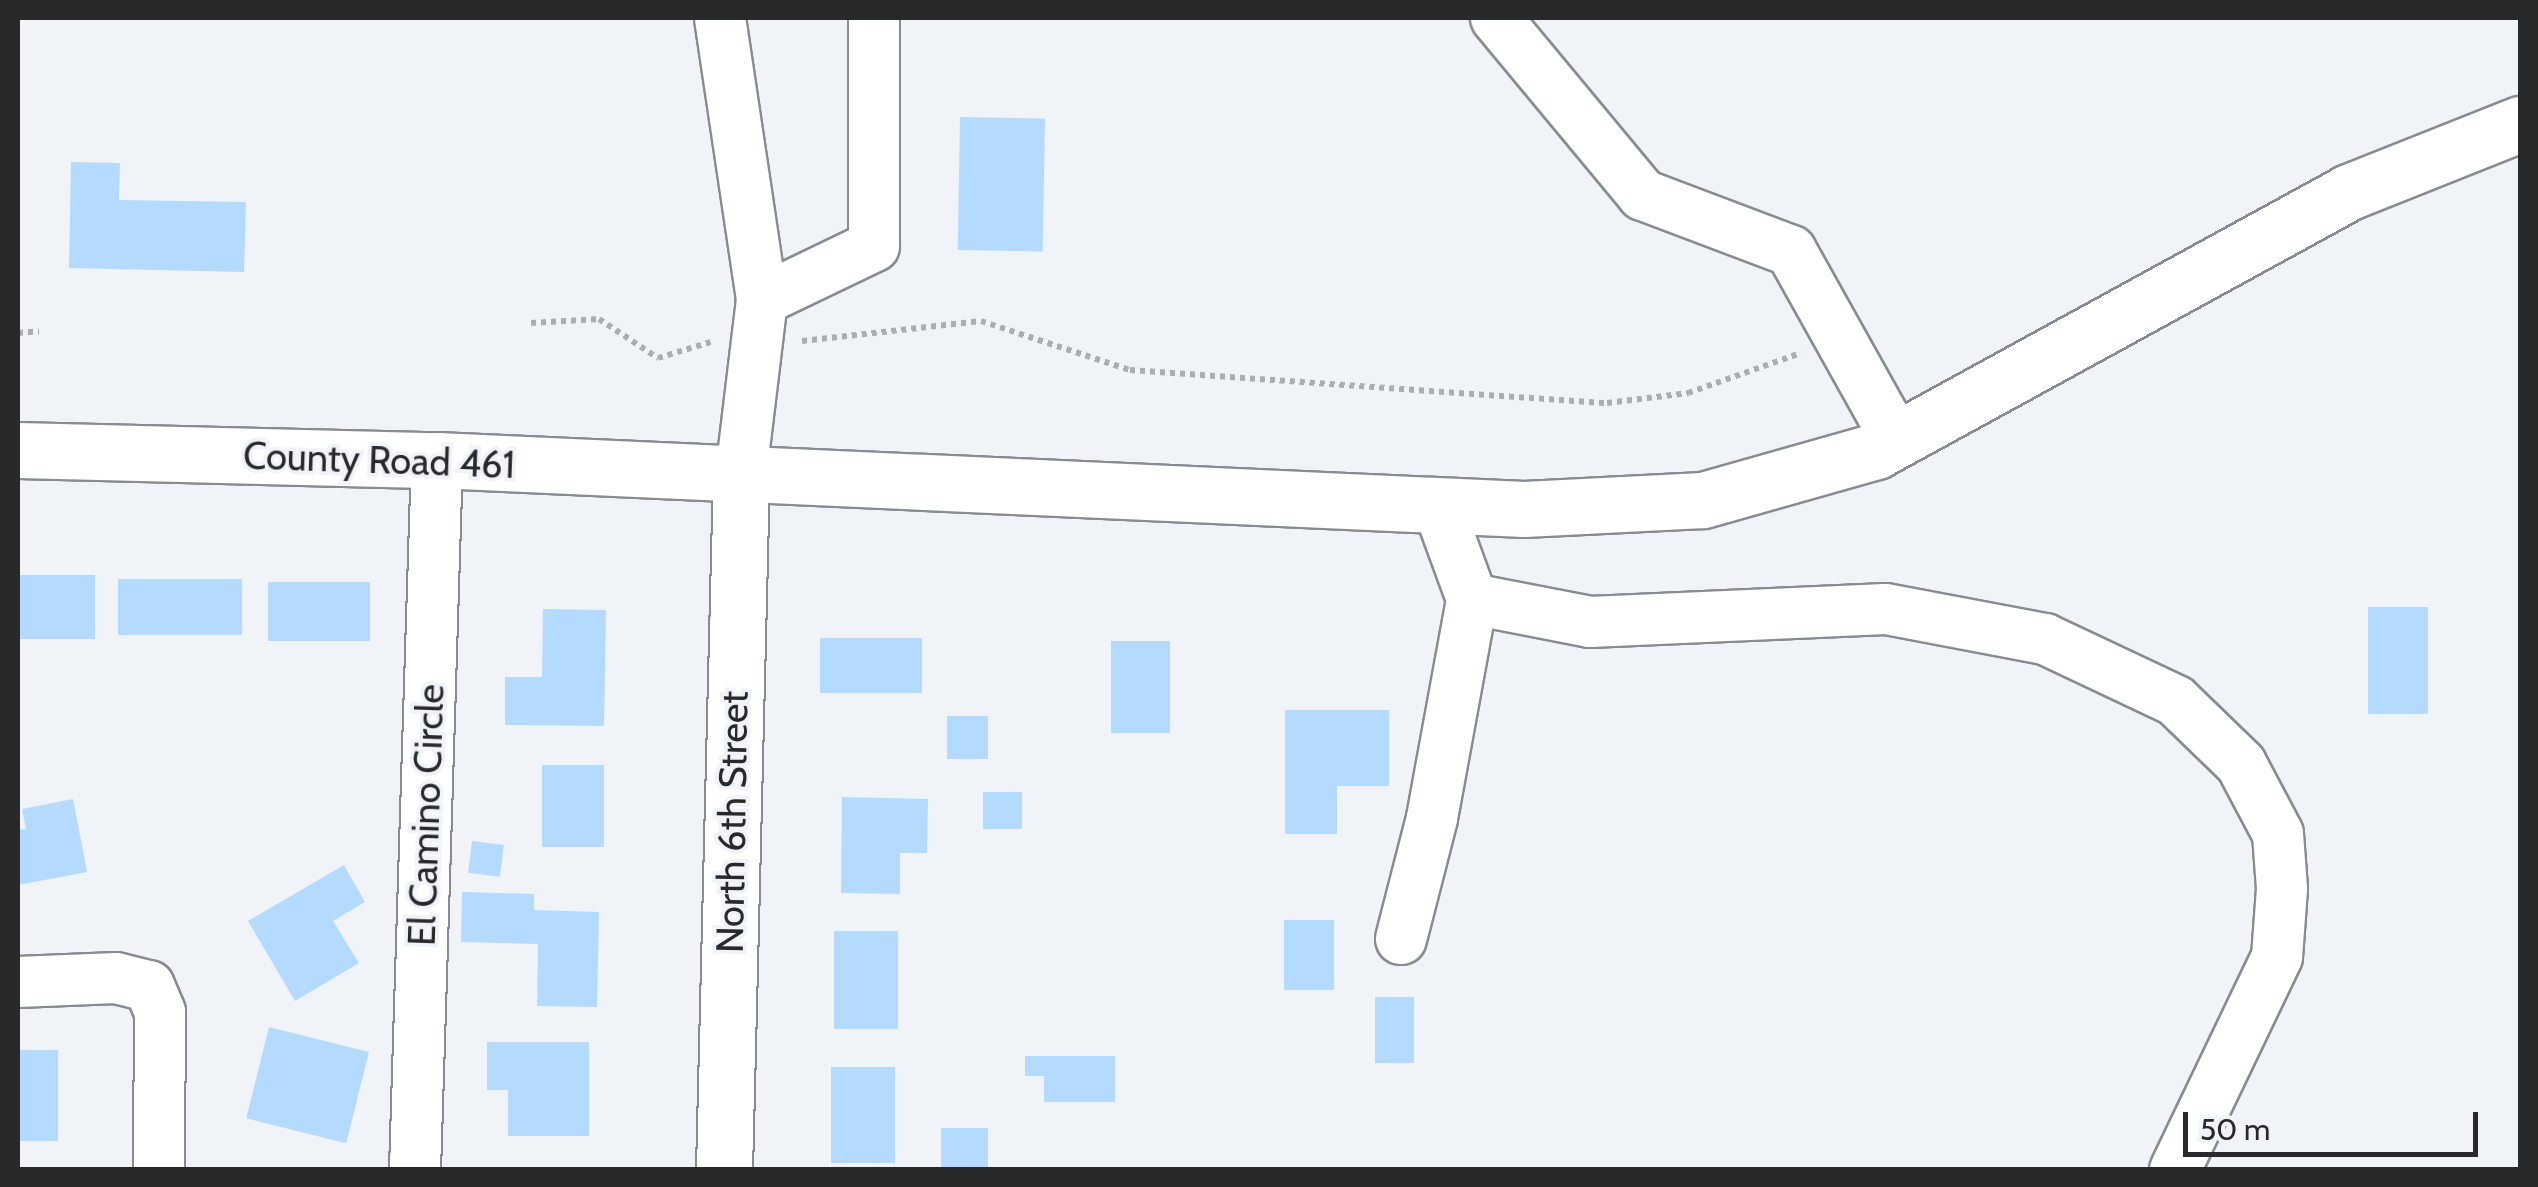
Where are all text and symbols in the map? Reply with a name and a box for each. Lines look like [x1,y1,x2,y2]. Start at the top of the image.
street label: County Road 461 [242,432,516,488]
street label: El Camino Circle [399,683,453,947]
street label: North 6th Street [707,690,757,954]
scale bar [2188,1092,2483,1154]
text: 50 m [2200,1111,2270,1148]

